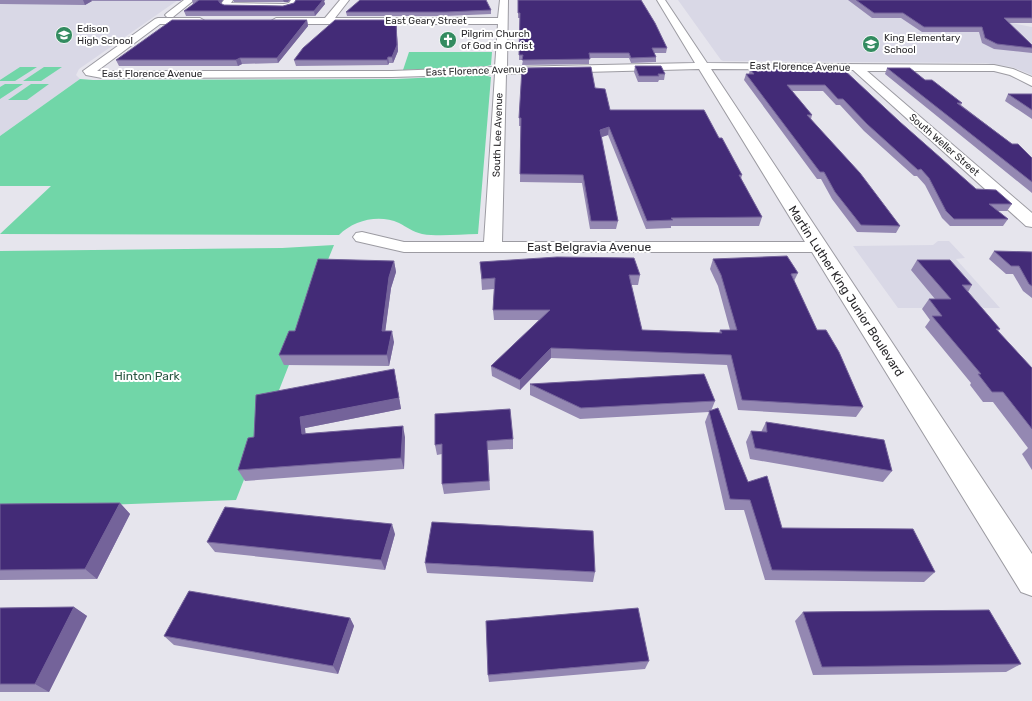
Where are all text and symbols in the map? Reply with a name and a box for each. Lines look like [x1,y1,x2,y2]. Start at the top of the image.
street label: East Geary Street [385,15,467,27]
place label: Edison High School [77,23,133,47]
school or university icon: Edison High School [54,25,74,45]
place label: Pilgrim Church of God in Christ [461,28,533,52]
church icon: Pilgrim Church of God in Christ [438,30,458,50]
place label: King Elementary School [884,32,961,56]
school or university icon: King Elementary School [861,34,881,54]
street label: East Florence Avenue [750,60,851,74]
street label: East Florence Avenue [425,63,527,79]
street label: East Florence Avenue [102,68,203,80]
street label: South Lee Avenue [491,92,505,177]
street label: South Weller Street [906,111,982,179]
street label: Martin Luther King Junior Boulevard [785,203,907,379]
street label: East Belgravia Avenue [527,240,651,254]
park label: Hinton Park [114,369,181,383]

